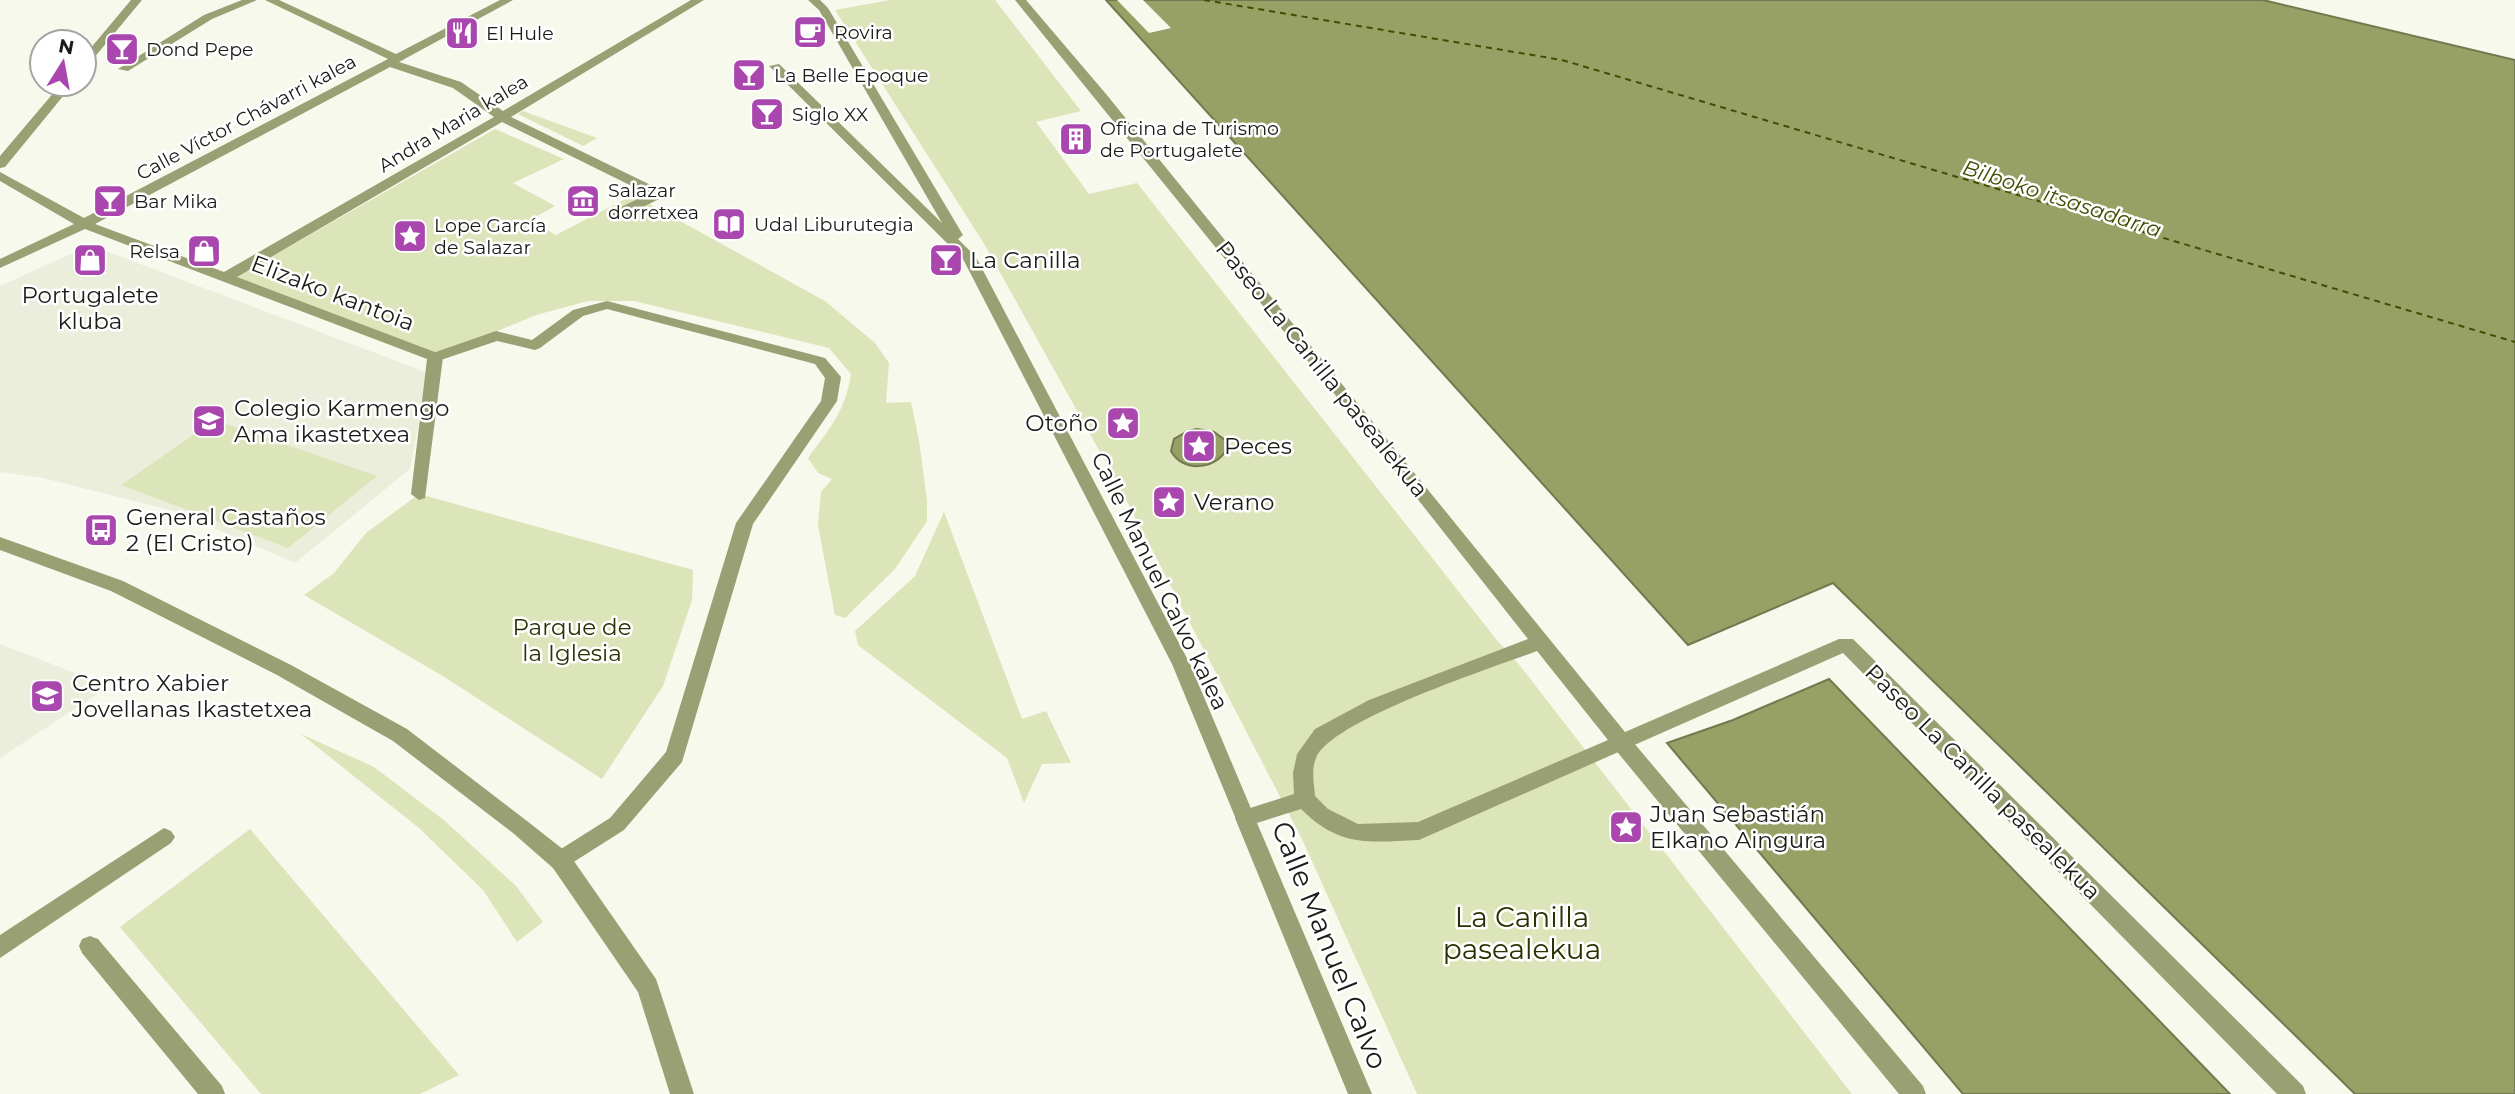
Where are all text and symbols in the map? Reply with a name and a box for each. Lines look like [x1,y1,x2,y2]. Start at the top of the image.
cafe icon: Rovira [791,13,829,51]
restaurant icon: El Hule [443,14,481,52]
place label: Rovira [834,21,893,44]
place label: El Hule [486,22,554,45]
north arrow [28,28,98,98]
bar icon: Dond Pepe [103,30,141,68]
text: N [56,34,76,60]
place label: Dond Pepe [146,38,254,61]
street label: Calle Víctor Chávarri kalea [133,50,360,185]
bar icon: La Belle Epoque [730,56,768,94]
place label: La Belle Epoque [774,64,929,87]
street label: Andra Maria kalea [374,70,532,177]
bar icon: Siglo XX [748,95,786,133]
place label: Siglo XX [792,103,869,126]
place label: Oficina de Turismo de Portugalete [1100,117,1279,162]
building icon: Oficina de Turismo de Portugalete [1057,120,1095,158]
water label: Bilboko itsasadarra [1960,155,2165,242]
place label: Salazar dorretxea [608,179,699,224]
bar icon: Bar Mika [91,182,129,220]
museum icon: Salazar dorretxea [564,182,602,220]
place label: Bar Mika [134,190,218,213]
library icon: Udal Liburutegia [710,205,748,243]
place label: Udal Liburutegia [754,213,914,236]
place label: Lope García de Salazar [434,214,546,259]
place icon: Lope García de Salazar [391,217,429,255]
shop icon: Relsa [185,232,223,270]
street label: Paseo La Canilla pasealekua [1210,235,1434,503]
place label: Relsa [129,240,180,263]
shop icon: Portugalete kluba [71,241,109,279]
bar icon: La Canilla [927,241,965,279]
place label: La Canilla [970,246,1081,274]
street label: Elizako kantoia [247,249,419,337]
place label: Portugalete kluba [21,281,159,335]
place label: Colegio Karmengo Ama ikastetxea [234,394,449,448]
school or university icon: Colegio Karmengo Ama ikastetxea [190,402,228,440]
place icon: Otoño [1104,404,1142,442]
place label: Otoño [1025,409,1098,437]
place icon: Peces [1180,427,1218,465]
place label: Peces [1224,432,1292,460]
street label: Calle Manuel Calvo kalea [1085,447,1235,715]
place icon: Verano [1150,483,1188,521]
place label: Verano [1194,488,1275,516]
place label: General Castaños 2 (El Cristo) [126,503,326,557]
bus stop icon: General Castaños 2 (El Cristo) [82,511,120,549]
park label: Parque de la Iglesia [512,613,632,667]
street label: Paseo La Canilla pasealekua [1859,658,2107,906]
place label: Centro Xabier Jovellanas Ikastetxea [71,669,312,723]
school or university icon: Centro Xabier Jovellanas Ikastetxea [28,677,66,715]
place label: Juan Sebastián Elkano Aingura [1649,800,1826,854]
place icon: Juan Sebastián Elkano Aingura [1607,808,1645,846]
street label: Calle Manuel Calvo [1265,816,1395,1074]
park label: La Canilla pasealekua [1443,900,1601,966]

